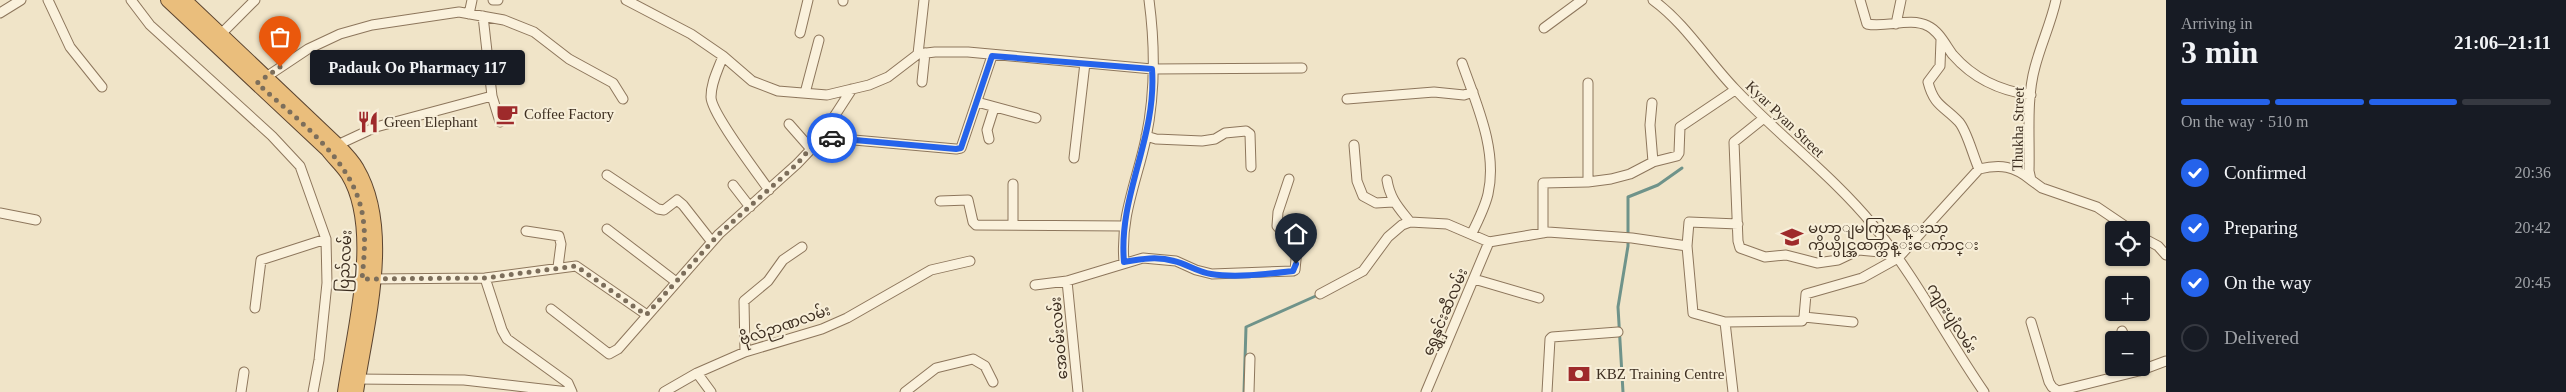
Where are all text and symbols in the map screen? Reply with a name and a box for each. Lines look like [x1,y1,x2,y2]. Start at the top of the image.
text: Arriving in [2181,15,2253,32]
pin [259,16,301,67]
icon: bag [266,23,294,51]
text: 21:06–21:11 [2454,32,2551,53]
text: 3 min [2181,34,2258,70]
callout: Padauk Oo Pharmacy 117 [310,50,525,84]
text: Padauk Oo Pharmacy 117 [328,59,507,76]
street label: Kyar Pyan Street [1743,78,1828,161]
street label: Thukha Street [2009,86,2027,171]
cafe icon: Coffee Factory [494,101,520,127]
place label: Coffee Factory [524,106,615,122]
restaurant icon: Green Elephant [355,109,381,135]
courier [807,113,857,163]
text: On the way · 510 m [2181,113,2309,130]
place label: Green Elephant [384,114,479,130]
icon: car [818,124,846,152]
icon: check [2181,159,2209,187]
text: Confirmed [2224,162,2306,183]
text: 20:36 [2515,164,2551,181]
pin [1275,213,1317,264]
icon: check [2181,214,2209,242]
text: Preparing [2224,217,2298,238]
place label: မဟာျမကြၽန္းသာ ကိုယ္ပိုင္အထက္တန္းေက်ာင္း [1808,218,1979,257]
text: 20:42 [2515,219,2551,236]
icon: home [1282,220,1310,248]
map controls [2105,221,2150,376]
button: locate [2105,221,2150,266]
school or university icon: မဟာျမကြၽန္းသာ ကိုယ္ပိုင္အထက္တန္းေက်ာင္း [1779,224,1805,250]
street label: ပြည်လမ်း [333,229,359,293]
street label: ရွှေနှင်းဆီလမ်း [1418,265,1474,360]
icon: check [2181,269,2209,297]
text: On the way [2224,272,2312,293]
text: 20:45 [2515,274,2551,291]
button: + [2105,276,2150,321]
street label: ကျားပျံလမ်း [1921,279,1981,358]
street label: အေဝမ်းလမ်း [1045,296,1071,380]
street label: ဗိုလ်ဉာဏလမ်း [737,300,834,352]
text: Delivered [2224,327,2299,348]
button: − [2105,331,2150,376]
bank icon: KBZ Training Centre [1566,361,1592,387]
place label: KBZ Training Centre [1596,366,1725,382]

